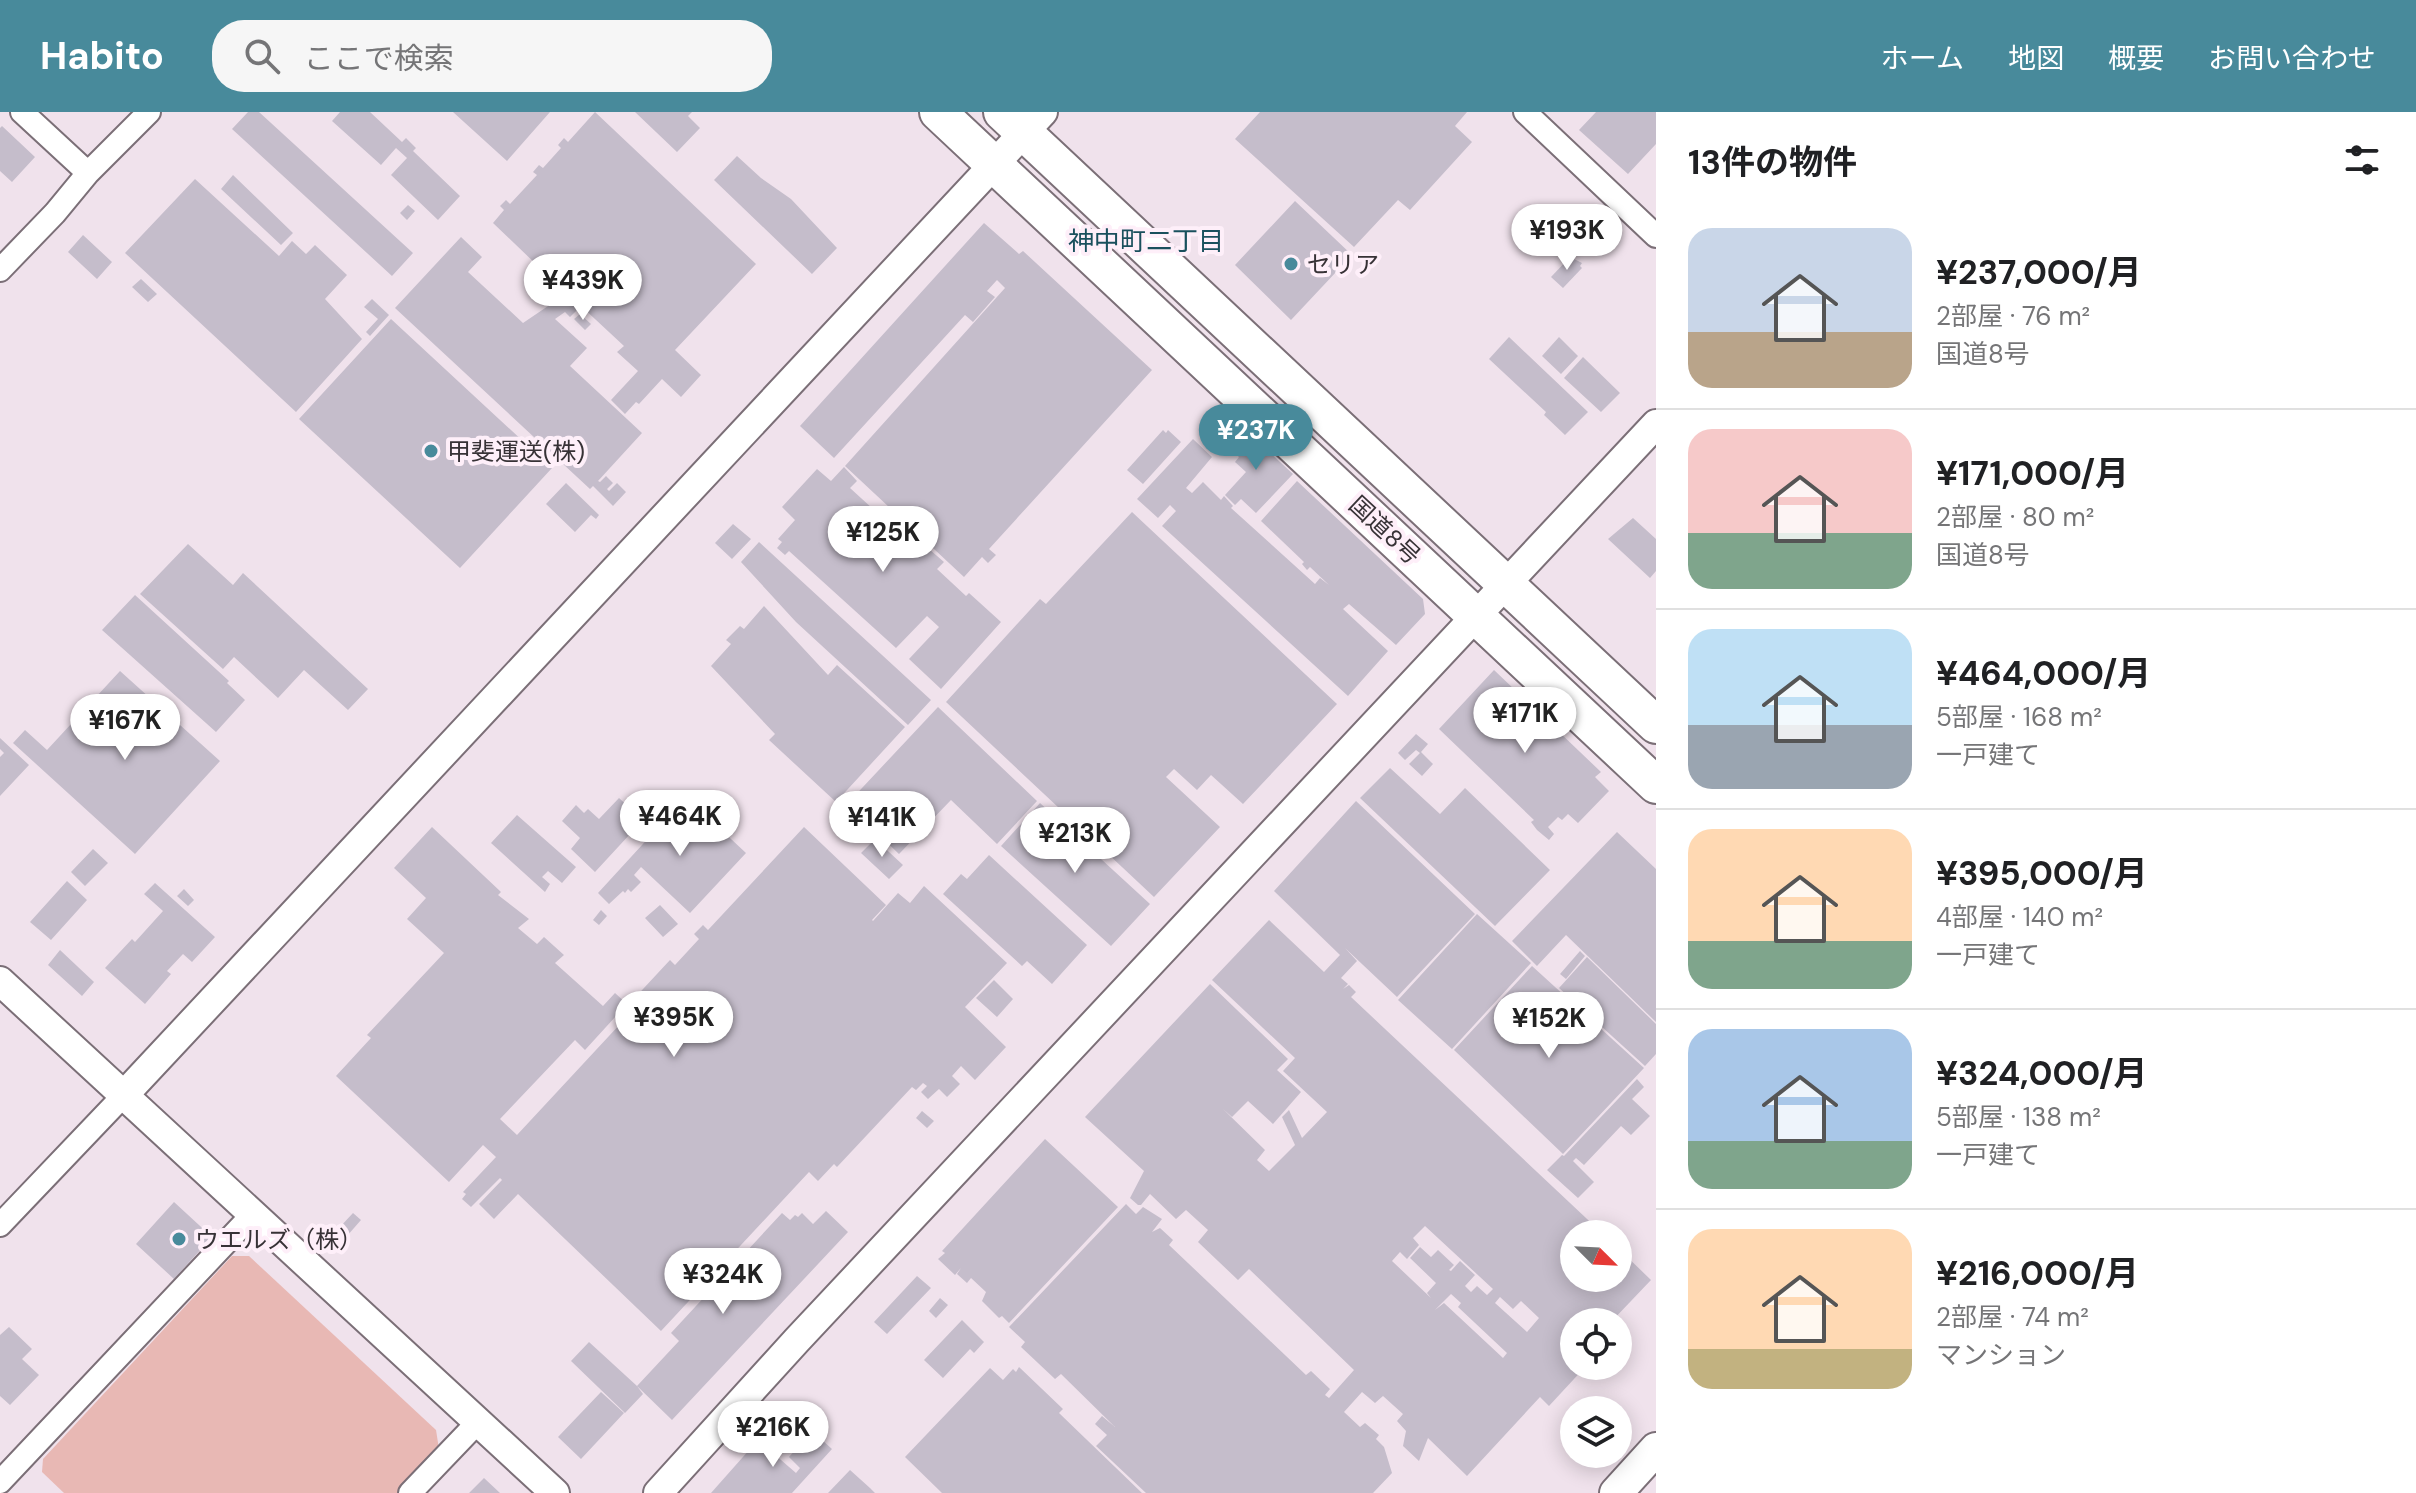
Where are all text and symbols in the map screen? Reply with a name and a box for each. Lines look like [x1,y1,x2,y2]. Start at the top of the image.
search box [212,20,772,92]
text: Habito [40,31,164,81]
icon: search [240,34,284,78]
text: ここで検索 [304,39,454,78]
text: ホーム [1881,40,1964,77]
text: 地図 [2008,40,2064,77]
text: 概要 [2108,40,2164,77]
text: お問い合わせ [2208,40,2376,77]
icon: filters [2340,138,2384,182]
text: 13件の物件 [1688,140,1857,185]
pin: ¥193K [1511,204,1623,272]
text: ¥193K [1529,213,1605,247]
district label: 神中町二丁目 [1068,224,1224,258]
place label: セリア [1307,249,1379,280]
text: ¥237,000/月 [1936,250,2142,295]
pin: ¥439K [527,254,639,322]
marker: セリア [1282,255,1300,273]
icon: home [1752,260,1848,356]
text: ¥439K [542,263,624,297]
text: 2部屋 · 76 m² [1936,299,2090,333]
text: 国道8号 [1936,337,2030,371]
pin: ¥237K [1200,404,1312,472]
text: ¥237K [1217,413,1295,447]
place label: 甲斐運送(株) [447,436,585,467]
marker: 甲斐運送(株) [422,442,440,460]
text: ¥171,000/月 [1936,451,2129,496]
icon: home [1752,461,1848,557]
street label: 国道8号 [1343,489,1427,571]
text: 2部屋 · 80 m² [1936,500,2094,534]
pin: ¥125K [827,506,939,574]
text: ¥125K [846,515,920,549]
text: 国道8号 [1936,538,2030,572]
text: ¥464,000/月 [1936,651,2151,696]
icon: home [1752,661,1848,757]
pin: ¥171K [1469,687,1581,755]
pin: ¥167K [69,694,181,762]
text: ¥171K [1491,696,1559,730]
text: 5部屋 · 168 m² [1936,700,2102,734]
text: ¥167K [88,703,162,737]
text: 一戸建て [1936,738,2040,772]
pin: ¥464K [624,790,736,858]
pin: ¥141K [826,791,938,859]
text: ¥464K [638,799,722,833]
text: ¥141K [847,800,917,834]
pin: ¥213K [1019,807,1131,875]
text: ¥213K [1038,816,1112,850]
text: ¥395,000/月 [1936,851,2148,896]
icon: home [1752,861,1848,957]
text: 4部屋 · 140 m² [1936,900,2103,934]
text: 一戸建て [1936,938,2040,972]
pin: ¥395K [618,991,730,1059]
pin: ¥152K [1493,992,1605,1060]
text: ¥395K [633,1000,715,1034]
text: ¥152K [1512,1001,1586,1035]
text: ¥324,000/月 [1936,1051,2147,1096]
icon: home [1752,1061,1848,1157]
text: 5部屋 · 138 m² [1936,1100,2101,1134]
text: 一戸建て [1936,1138,2040,1172]
north arrow [1560,1220,1632,1292]
map controls [1560,1220,1632,1468]
place label: ウエルズ（株） [195,1224,363,1255]
marker: ウエルズ（株） [170,1230,188,1248]
pin: ¥324K [667,1248,779,1316]
text: ¥216,000/月 [1936,1251,2139,1296]
text: ¥324K [682,1257,764,1291]
icon: home [1752,1261,1848,1357]
text: 2部屋 · 74 m² [1936,1300,2089,1334]
button: locate [1560,1308,1632,1380]
text: マンション [1936,1338,2066,1372]
button: layers [1560,1396,1632,1468]
pin: ¥216K [717,1401,829,1469]
text: ¥216K [736,1410,810,1444]

